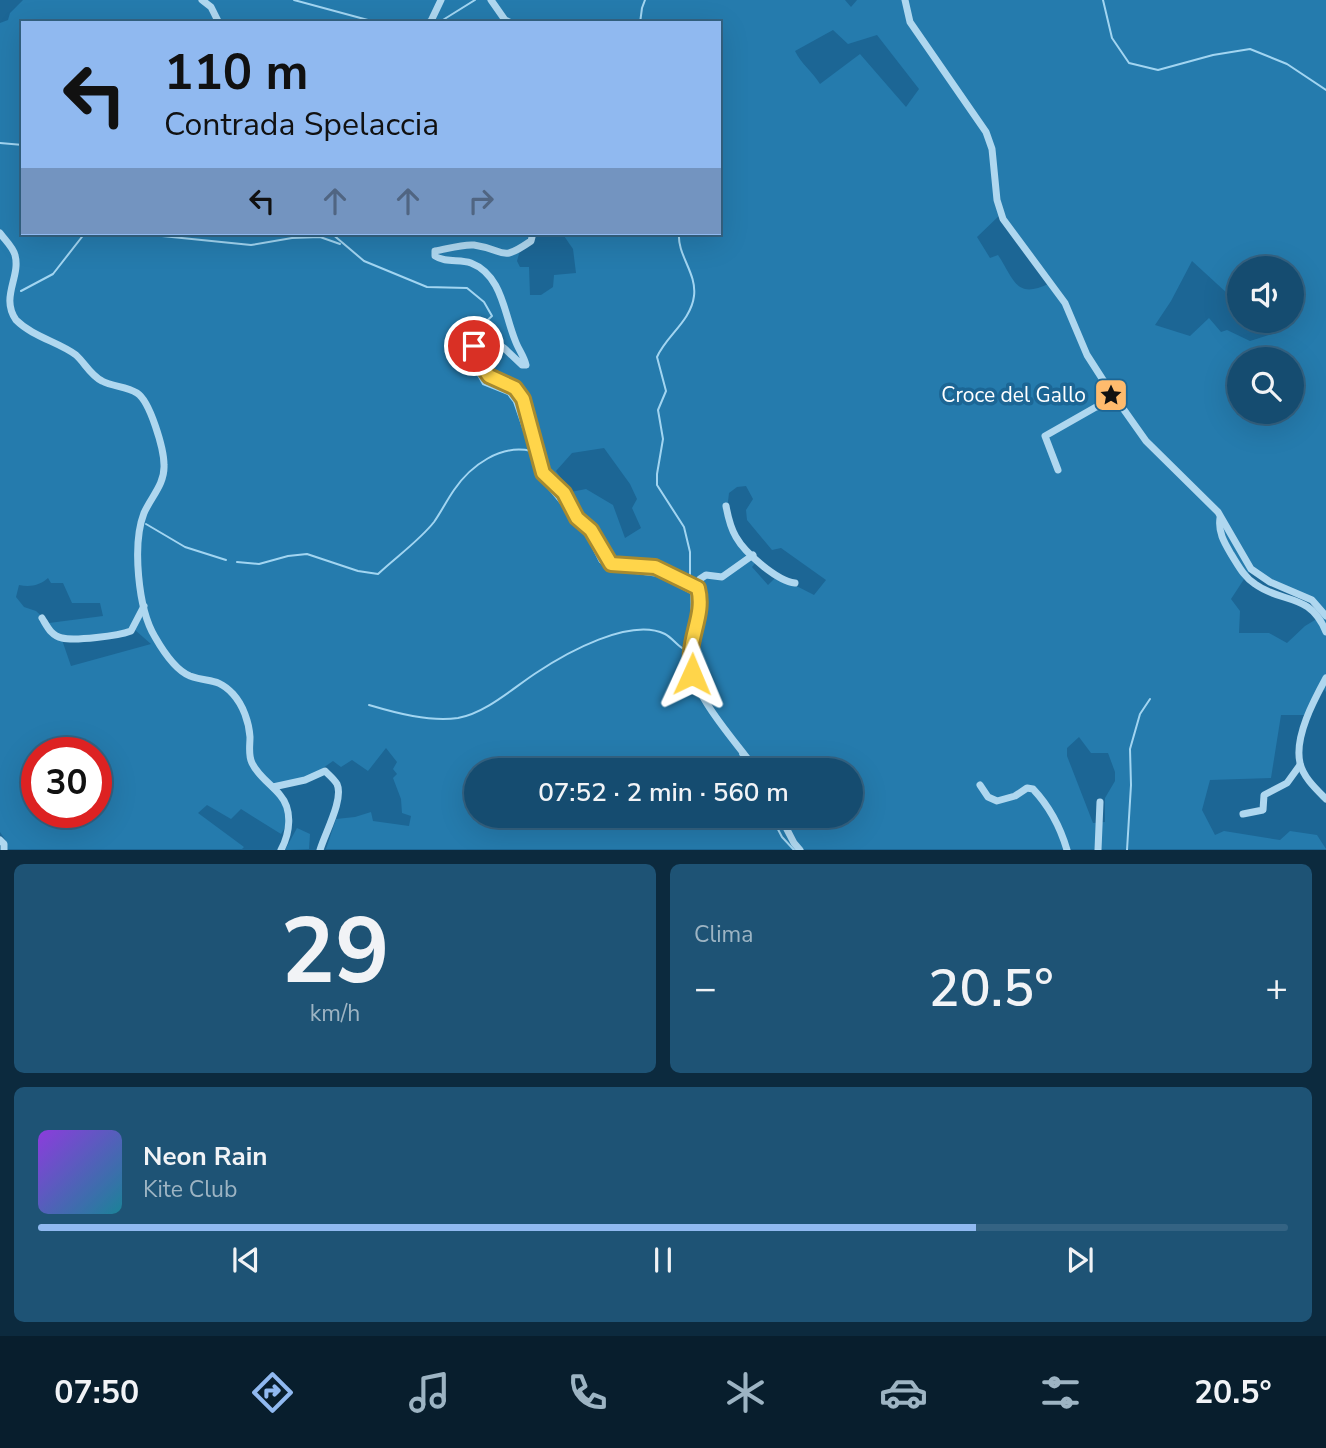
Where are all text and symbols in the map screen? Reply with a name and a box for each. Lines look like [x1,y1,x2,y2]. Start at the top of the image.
text: 110 m [164,39,308,106]
icon: left [49,49,140,140]
text: Contrada Spelaccia [164,103,439,146]
icon: left [243,182,281,220]
icon: ahead [316,182,354,220]
icon: ahead [389,182,427,220]
icon: right [462,182,500,220]
map controls [1227,256,1304,424]
button: sound [1227,256,1304,333]
pin [444,316,504,376]
icon: arrive [455,327,493,365]
button: search [1227,347,1304,424]
place icon: Croce del Gallo [1092,376,1130,414]
place label: Croce del Gallo [941,381,1086,409]
position arrow [655,637,729,711]
speed limit sign: 30 [21,737,112,828]
text: 07:52 · 2 min · 560 m [538,775,789,810]
text: 29 [280,890,390,1014]
text: Clima [694,919,754,950]
text: 20.5° [928,953,1054,1024]
text: − [694,963,717,1014]
text: + [1265,963,1288,1014]
text: km/h [310,998,360,1029]
text: Neon Rain [143,1139,268,1174]
text: Kite Club [143,1174,237,1205]
icon: previous [227,1241,265,1279]
icon: pause [644,1241,682,1279]
icon: next [1061,1241,1099,1279]
icon: directions [248,1368,297,1417]
icon: music [405,1368,454,1417]
icon: phone [563,1368,612,1417]
icon: climate [721,1368,770,1417]
icon: car [879,1368,928,1417]
icon: filters [1036,1368,1085,1417]
text: 07:50 [54,1371,139,1414]
text: 20.5° [1194,1371,1272,1414]

